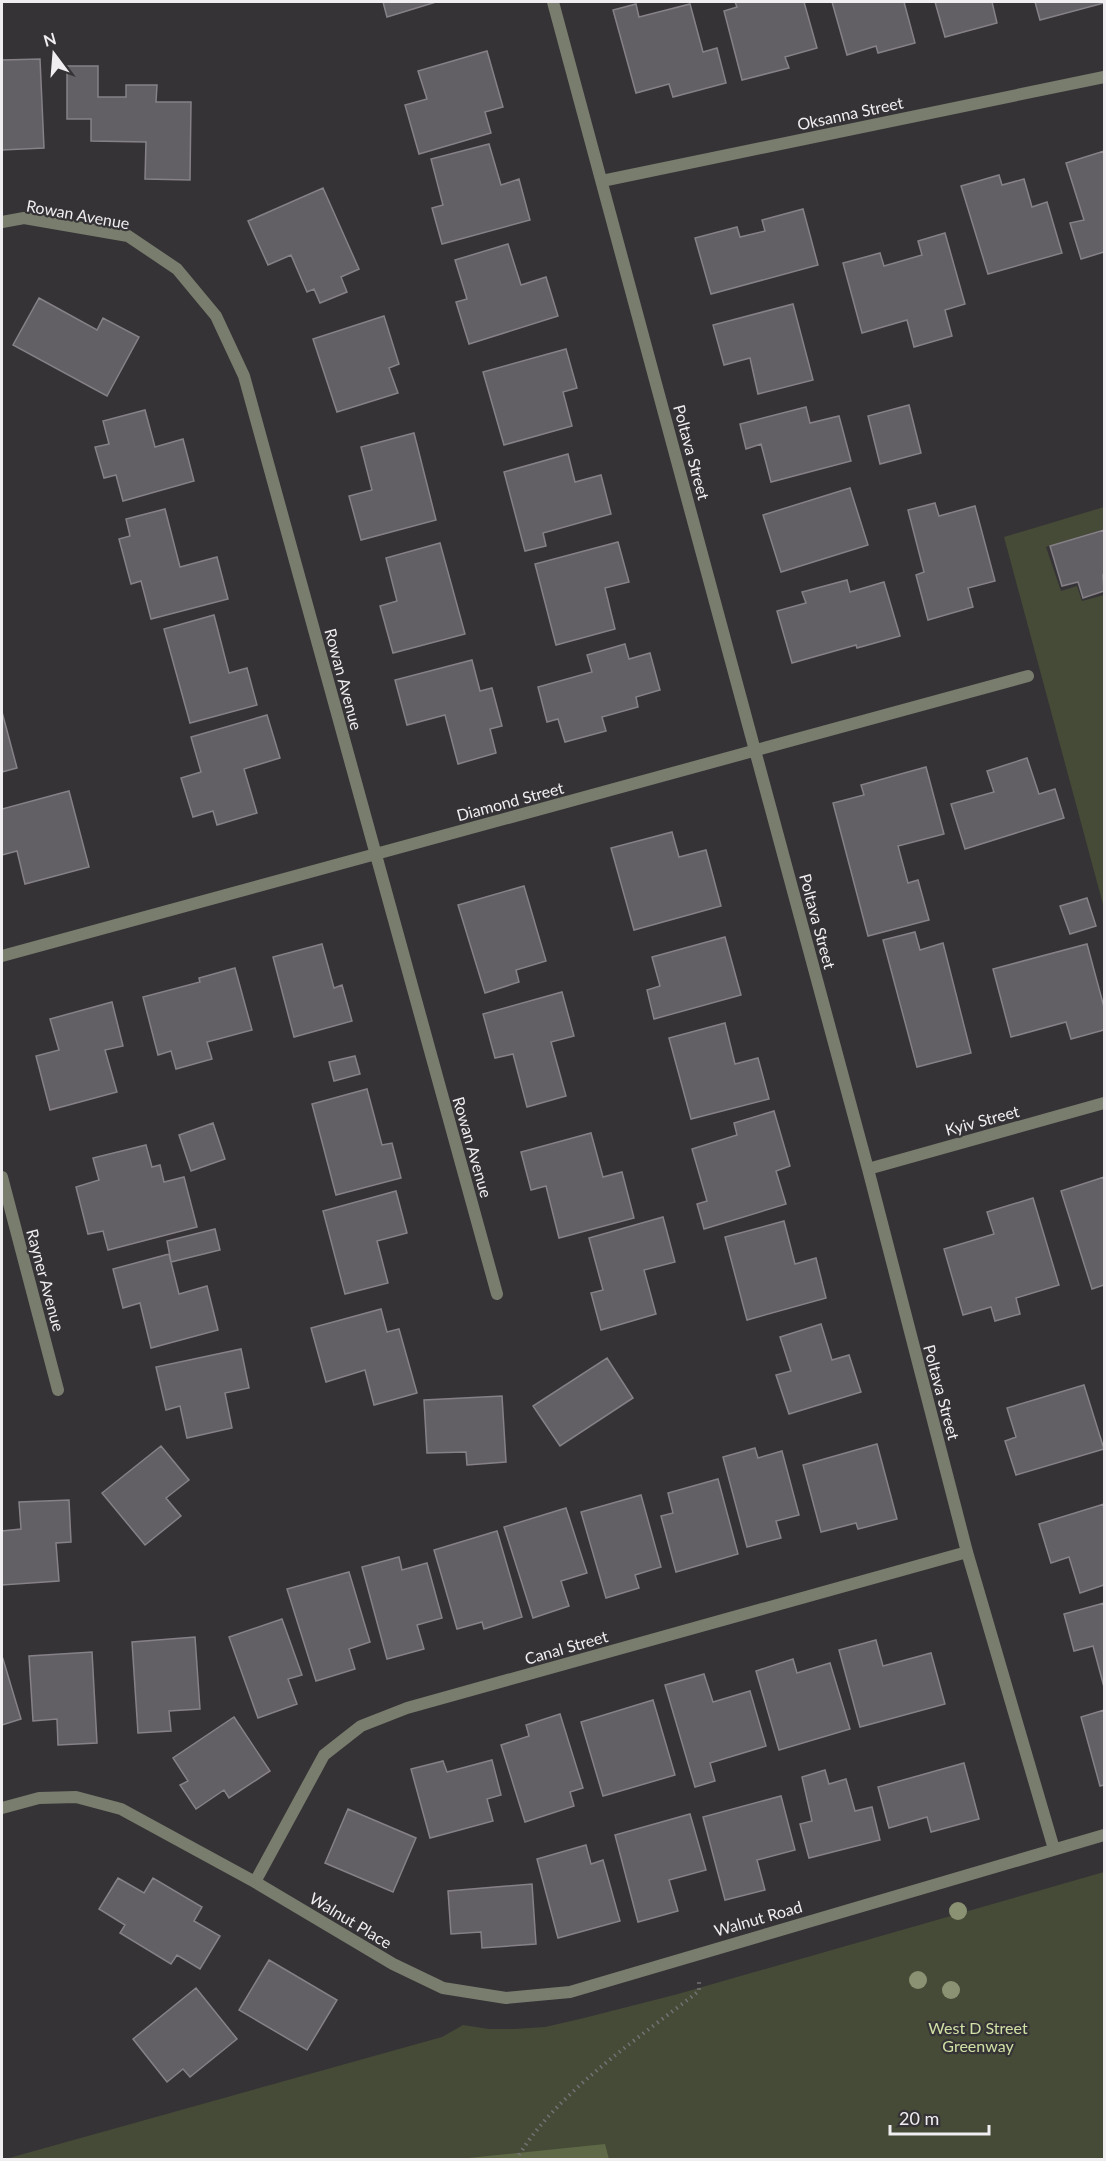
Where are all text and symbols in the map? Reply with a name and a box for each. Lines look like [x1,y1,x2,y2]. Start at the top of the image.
north arrow [24,24,84,84]
text: N [41,28,58,50]
street label: Oksanna Street [795,92,905,133]
street label: Rowan Avenue [25,196,131,232]
street label: Poltava Street [670,402,714,502]
street label: Rowan Avenue [321,626,367,732]
street label: Diamond Street [454,778,566,824]
street label: Poltava Street [796,871,840,971]
street label: Rowan Avenue [449,1094,497,1200]
street label: Kyiv Street [943,1101,1021,1139]
street label: Rayner Avenue [23,1227,69,1333]
street label: Poltava Street [920,1342,964,1442]
street label: Canal Street [522,1626,610,1668]
street label: Walnut Place [307,1888,395,1952]
street label: Walnut Road [712,1896,804,1940]
park label: West D Street Greenway [928,2018,1028,2055]
scale bar [890,2098,989,2136]
text: 20 m [899,2107,939,2129]

